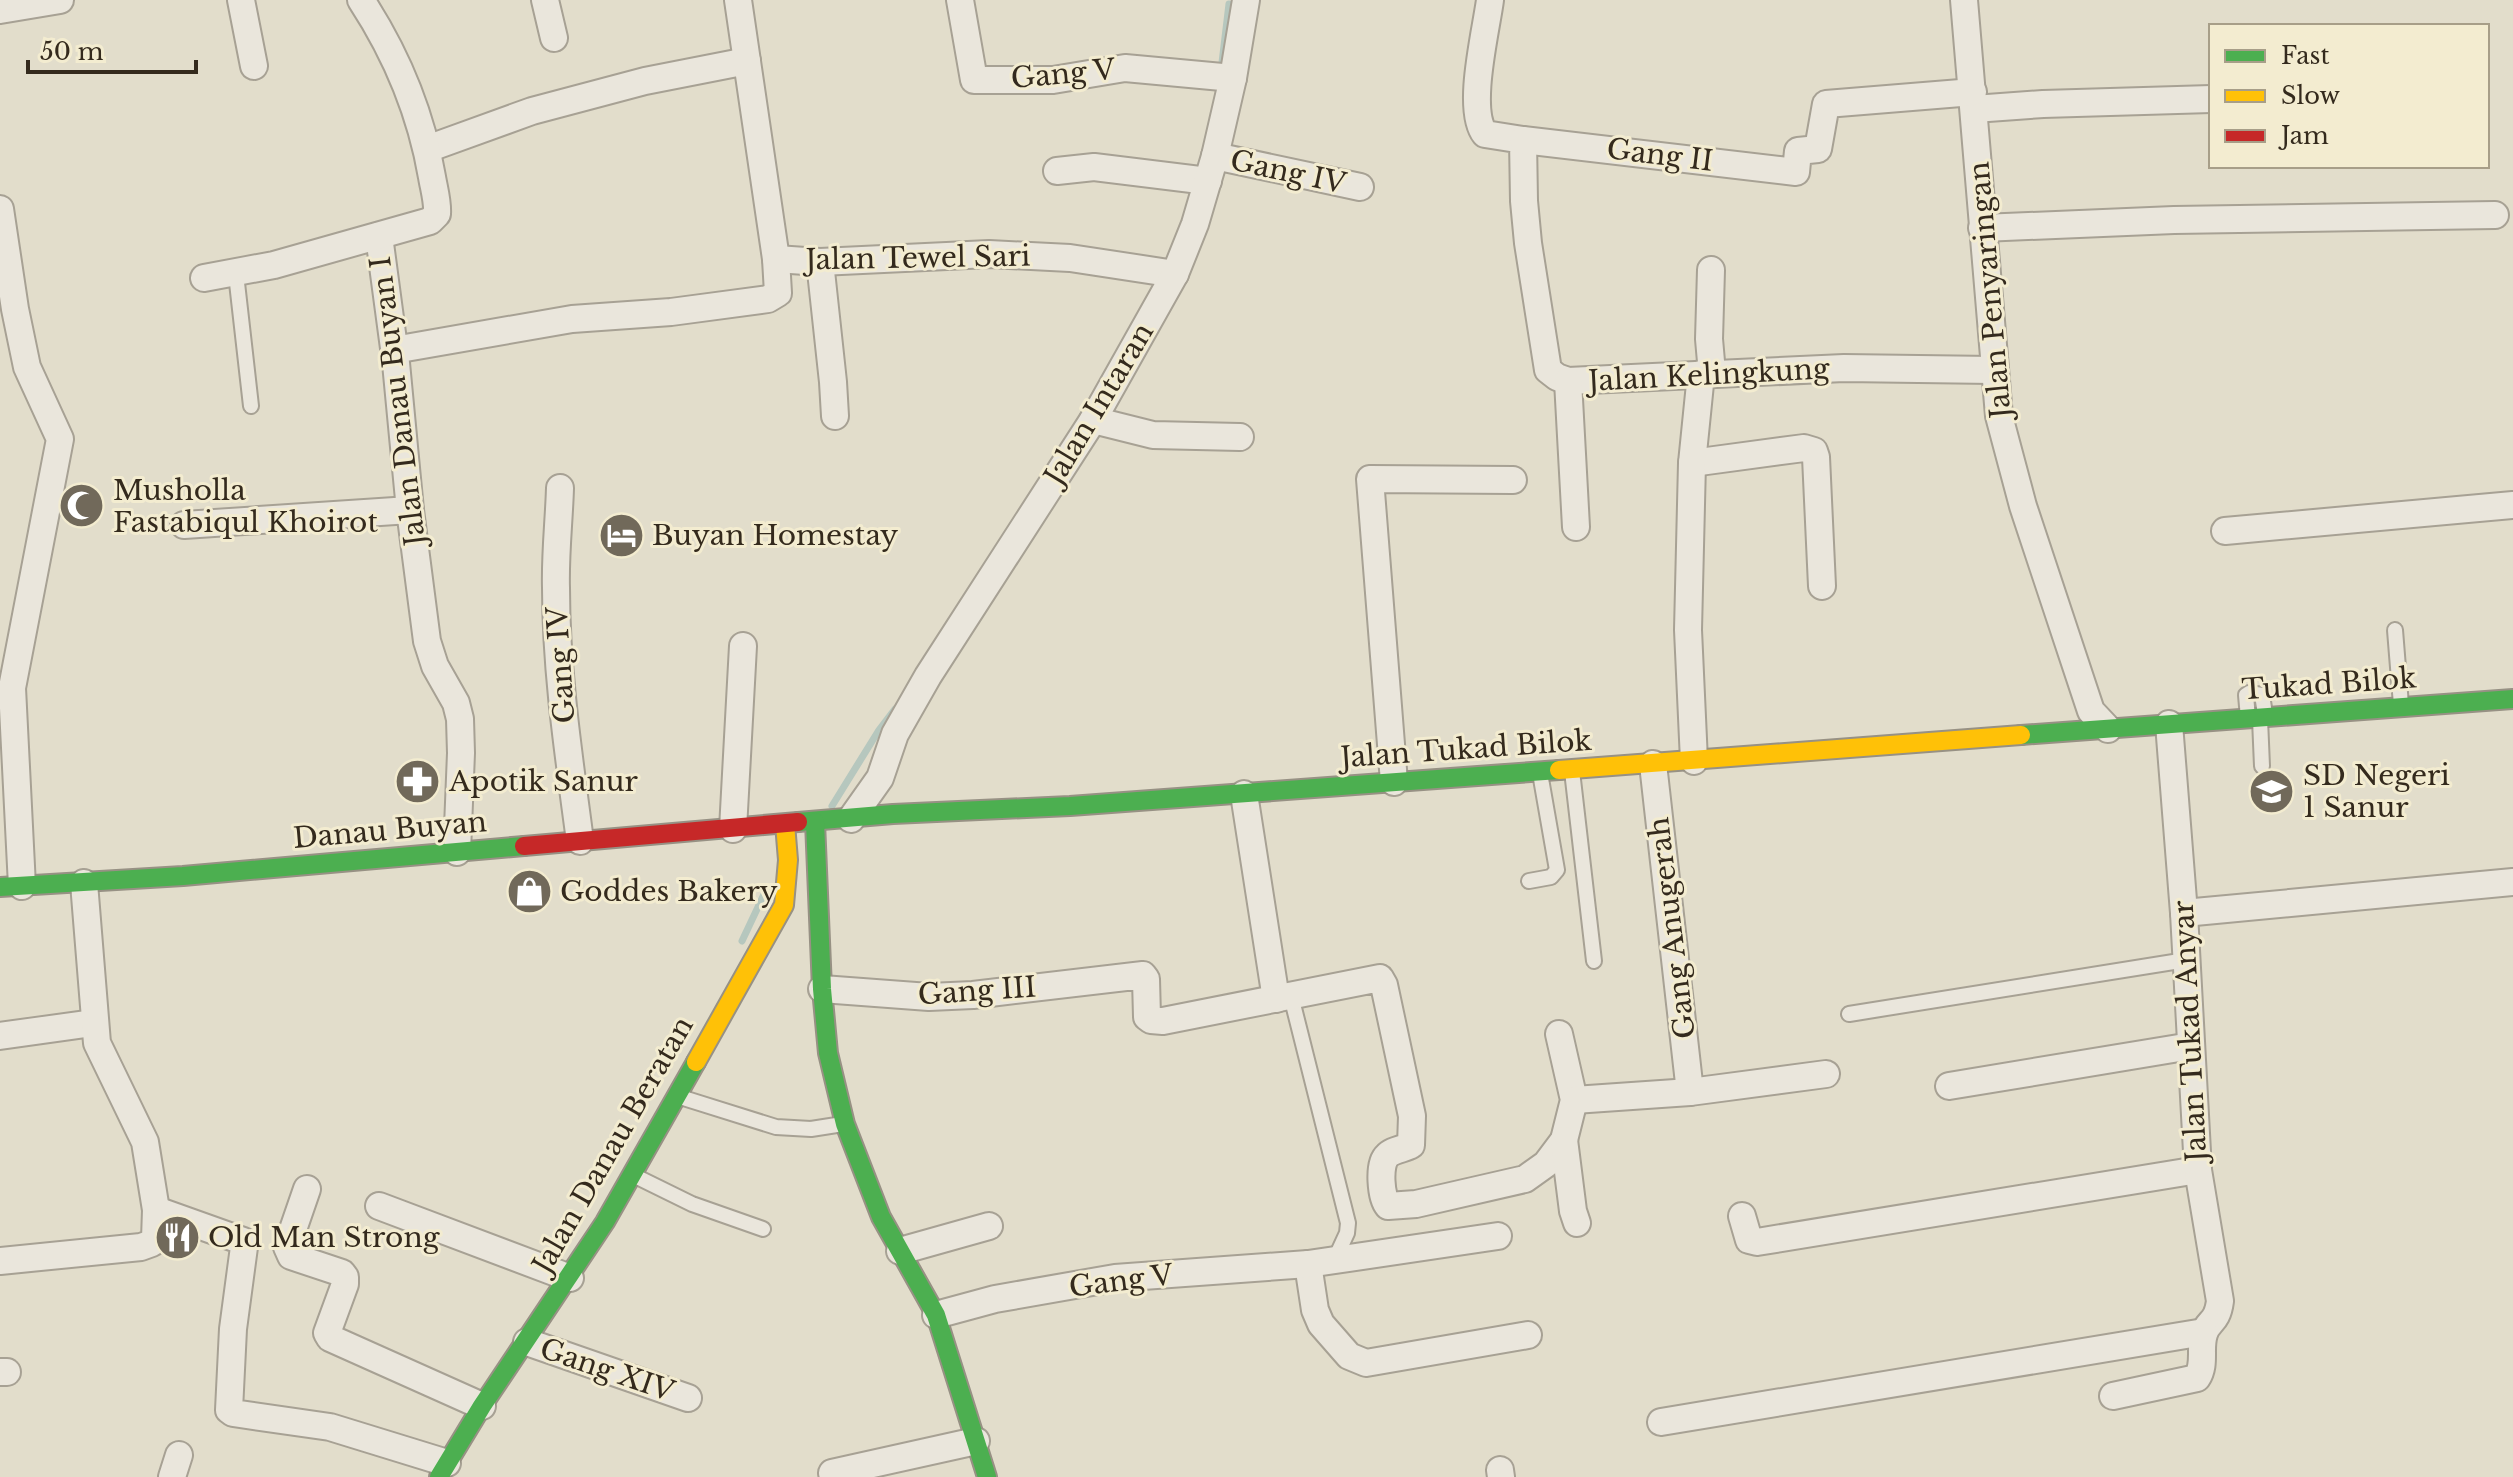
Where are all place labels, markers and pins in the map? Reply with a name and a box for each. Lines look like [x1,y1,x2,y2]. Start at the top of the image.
place label: Musholla Fastabiqul Khoirot [113,473,378,540]
mosque icon: Musholla Fastabiqul Khoirot [58,482,106,530]
hotel icon: Buyan Homestay [597,511,645,559]
place label: Buyan Homestay [652,518,898,553]
pharmacy icon: Apotik Sanur [394,757,442,805]
place label: SD Negeri 1 Sanur [2303,758,2450,825]
place label: Apotik Sanur [448,764,639,799]
school or university icon: SD Negeri 1 Sanur [2248,767,2296,815]
shop icon: Goddes Bakery [505,867,553,915]
place label: Goddes Bakery [560,874,778,909]
restaurant icon: Old Man Strong [153,1213,201,1261]
place label: Old Man Strong [208,1220,441,1255]

